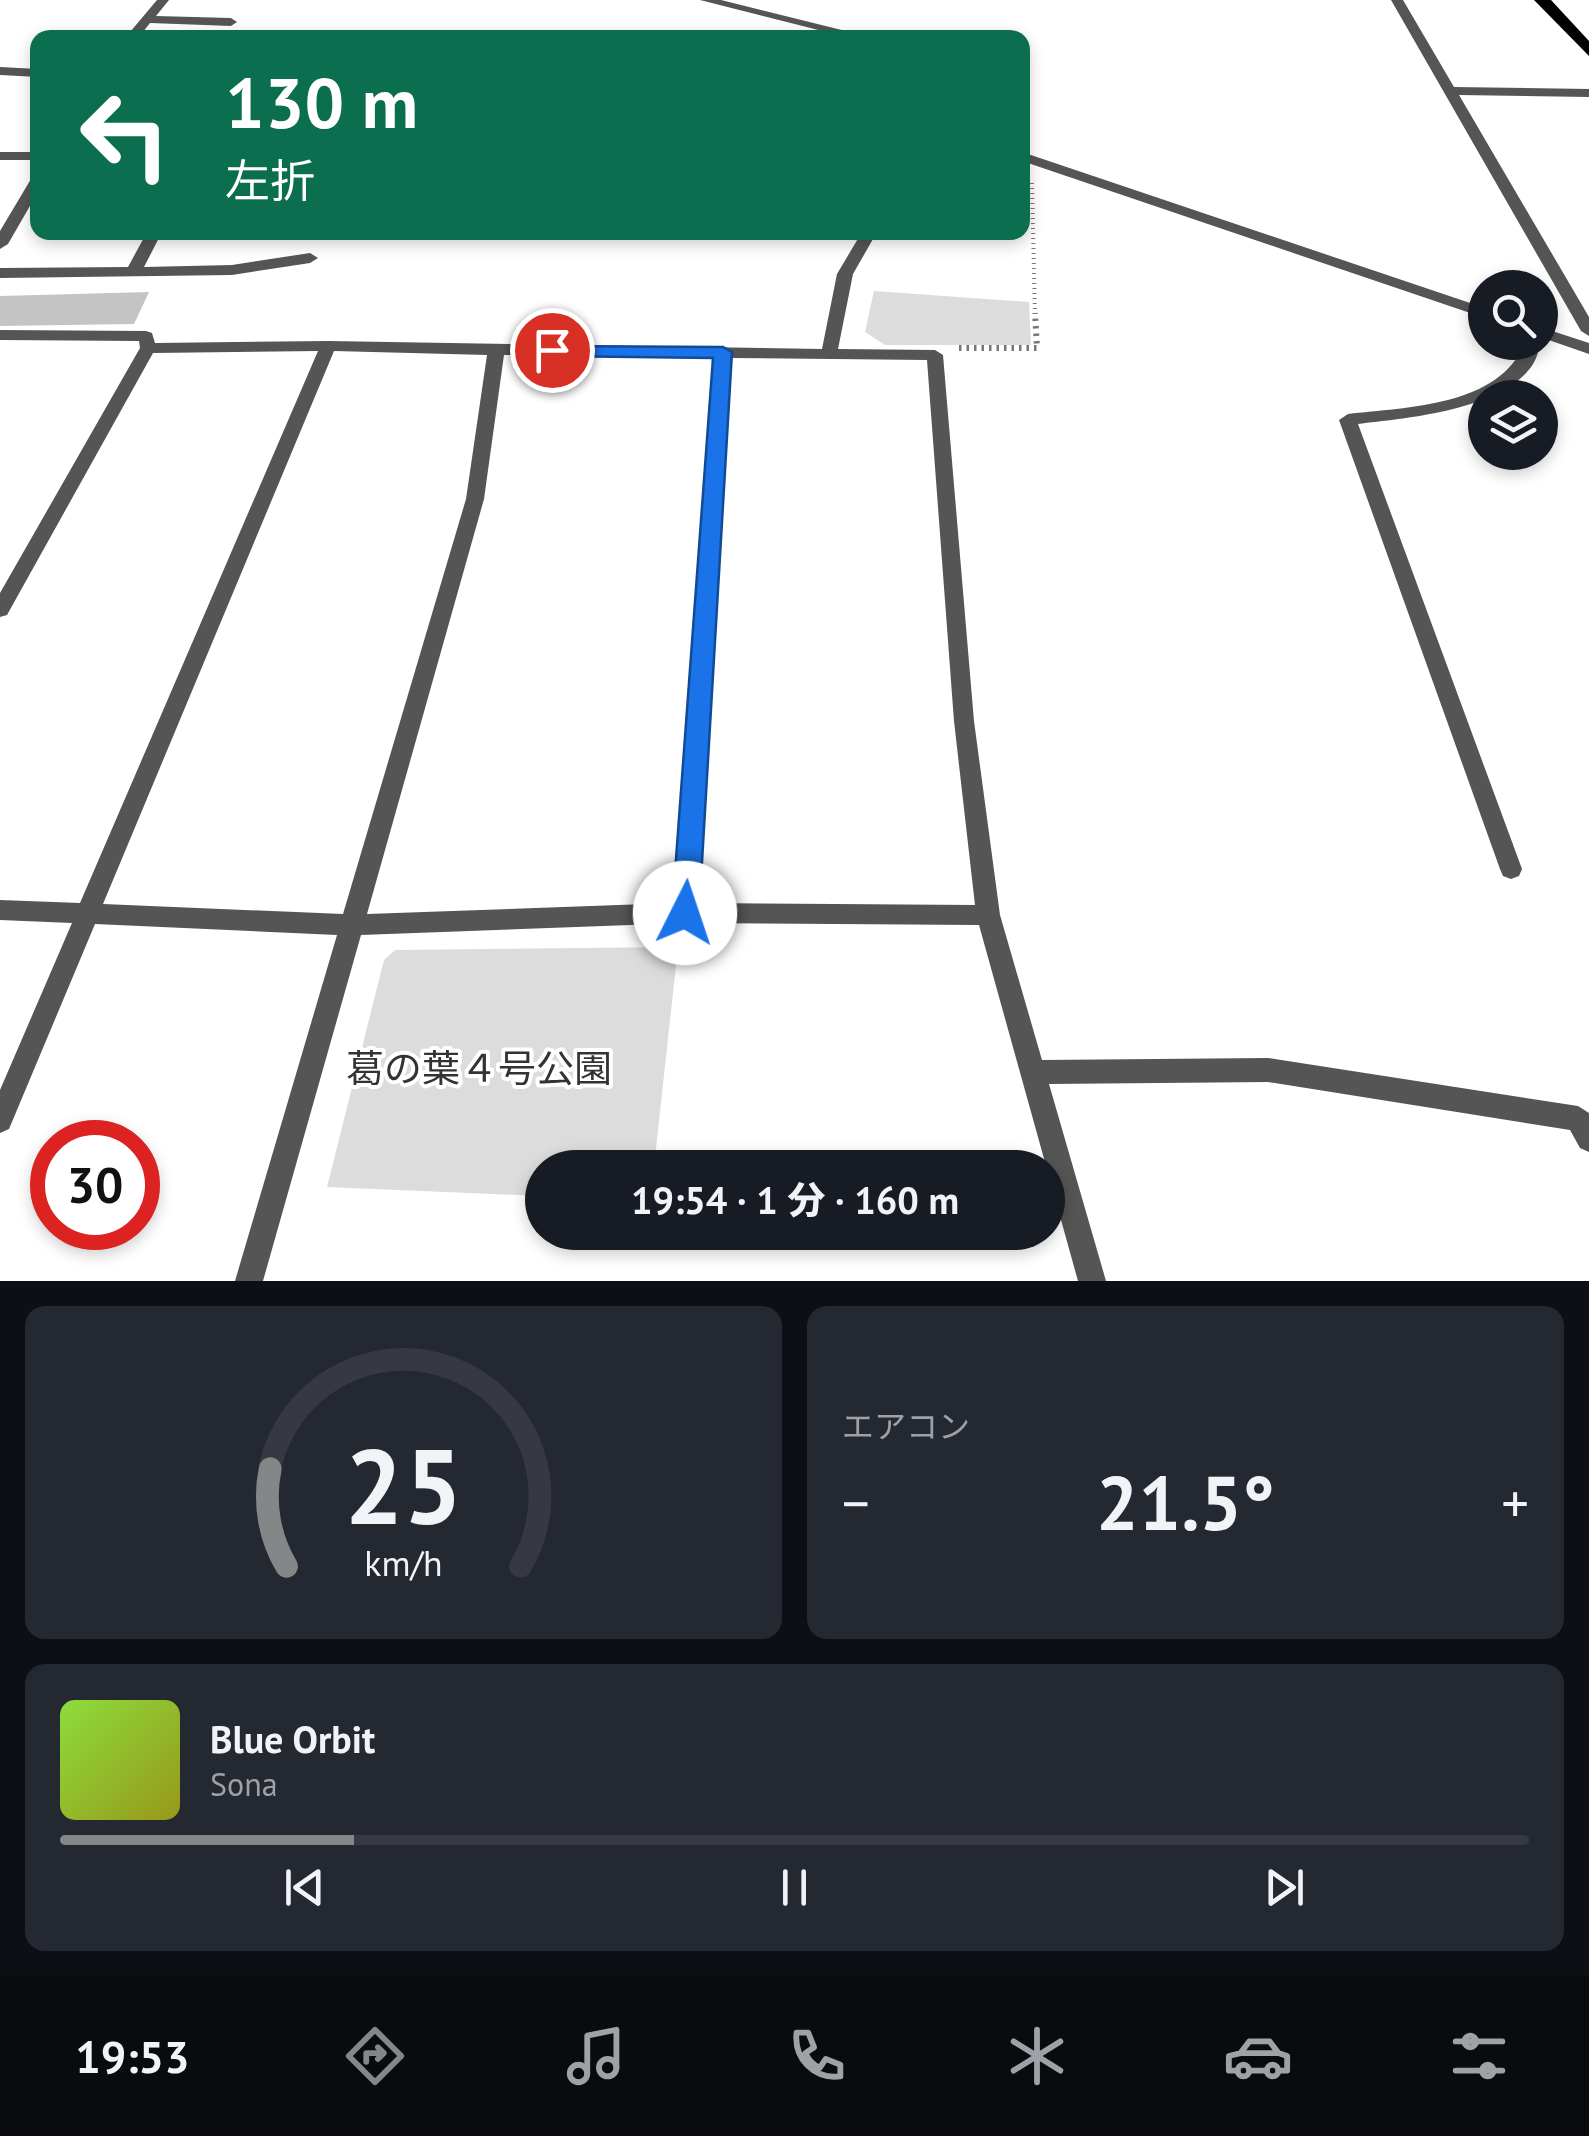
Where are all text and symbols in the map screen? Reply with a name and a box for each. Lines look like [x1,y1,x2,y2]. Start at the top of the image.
text: 130 m [225,57,418,147]
icon: left [60,70,190,200]
text: 左折 [225,151,315,209]
map controls [1468,270,1558,470]
button: search [1468,270,1558,360]
pin [510,308,595,393]
icon: arrive [525,323,580,378]
button: layers [1468,380,1558,470]
position arrow [633,861,737,965]
park label: 葛の葉４号公園 [346,1043,612,1092]
speed limit sign: 30 [30,1120,160,1250]
text: 19:54 · 1 分 · 160 m [631,1175,959,1224]
text: エアコン [842,1405,970,1447]
text: 25 [345,1418,462,1553]
text: 21.5° [1096,1454,1275,1551]
text: − [842,1467,870,1538]
text: + [1501,1467,1529,1538]
text: km/h [364,1540,443,1586]
text: Blue Orbit [210,1714,375,1763]
text: Sona [210,1763,278,1805]
icon: previous [277,1860,332,1915]
icon: pause [767,1860,822,1915]
icon: next [1257,1860,1312,1915]
icon: directions [340,2021,410,2091]
icon: music [561,2021,631,2091]
icon: phone [782,2021,852,2091]
icon: climate [1002,2021,1072,2091]
icon: car [1223,2021,1293,2091]
icon: filters [1444,2021,1514,2091]
text: 19:53 [75,2027,190,2085]

